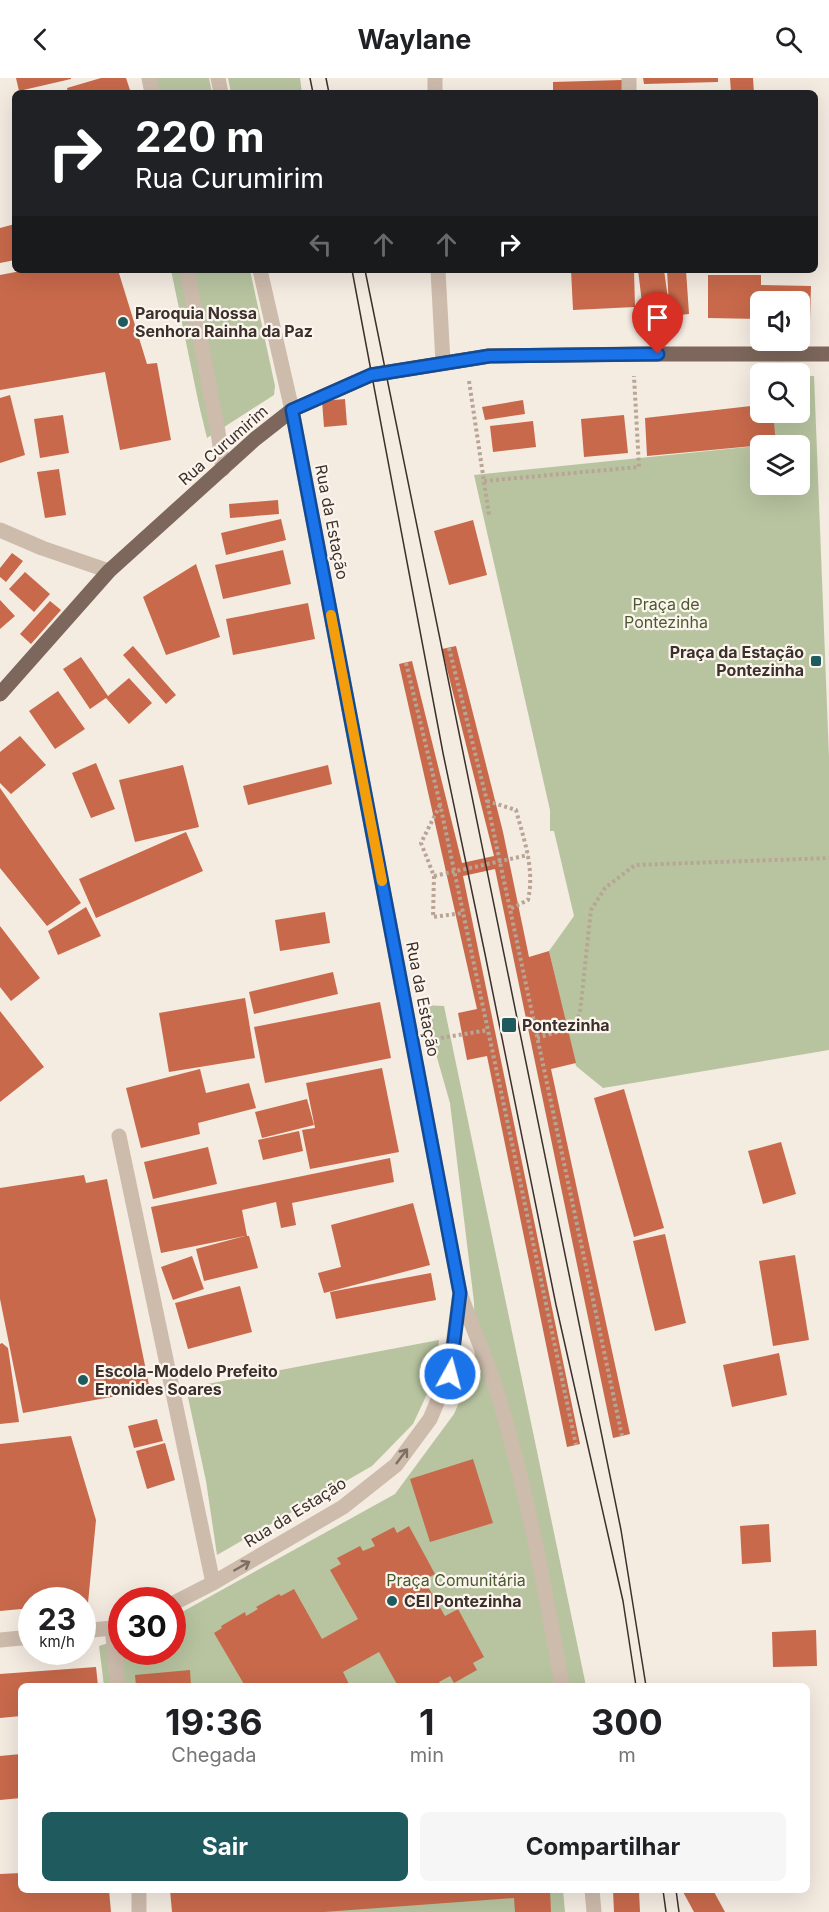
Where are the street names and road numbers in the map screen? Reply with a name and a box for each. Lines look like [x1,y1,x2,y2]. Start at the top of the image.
street label: Rua Curumirim [174,401,272,489]
street label: Rua da Estação [311,463,353,581]
street label: Rua da Estação [402,940,444,1058]
street label: Rua da Estação [240,1473,350,1551]

